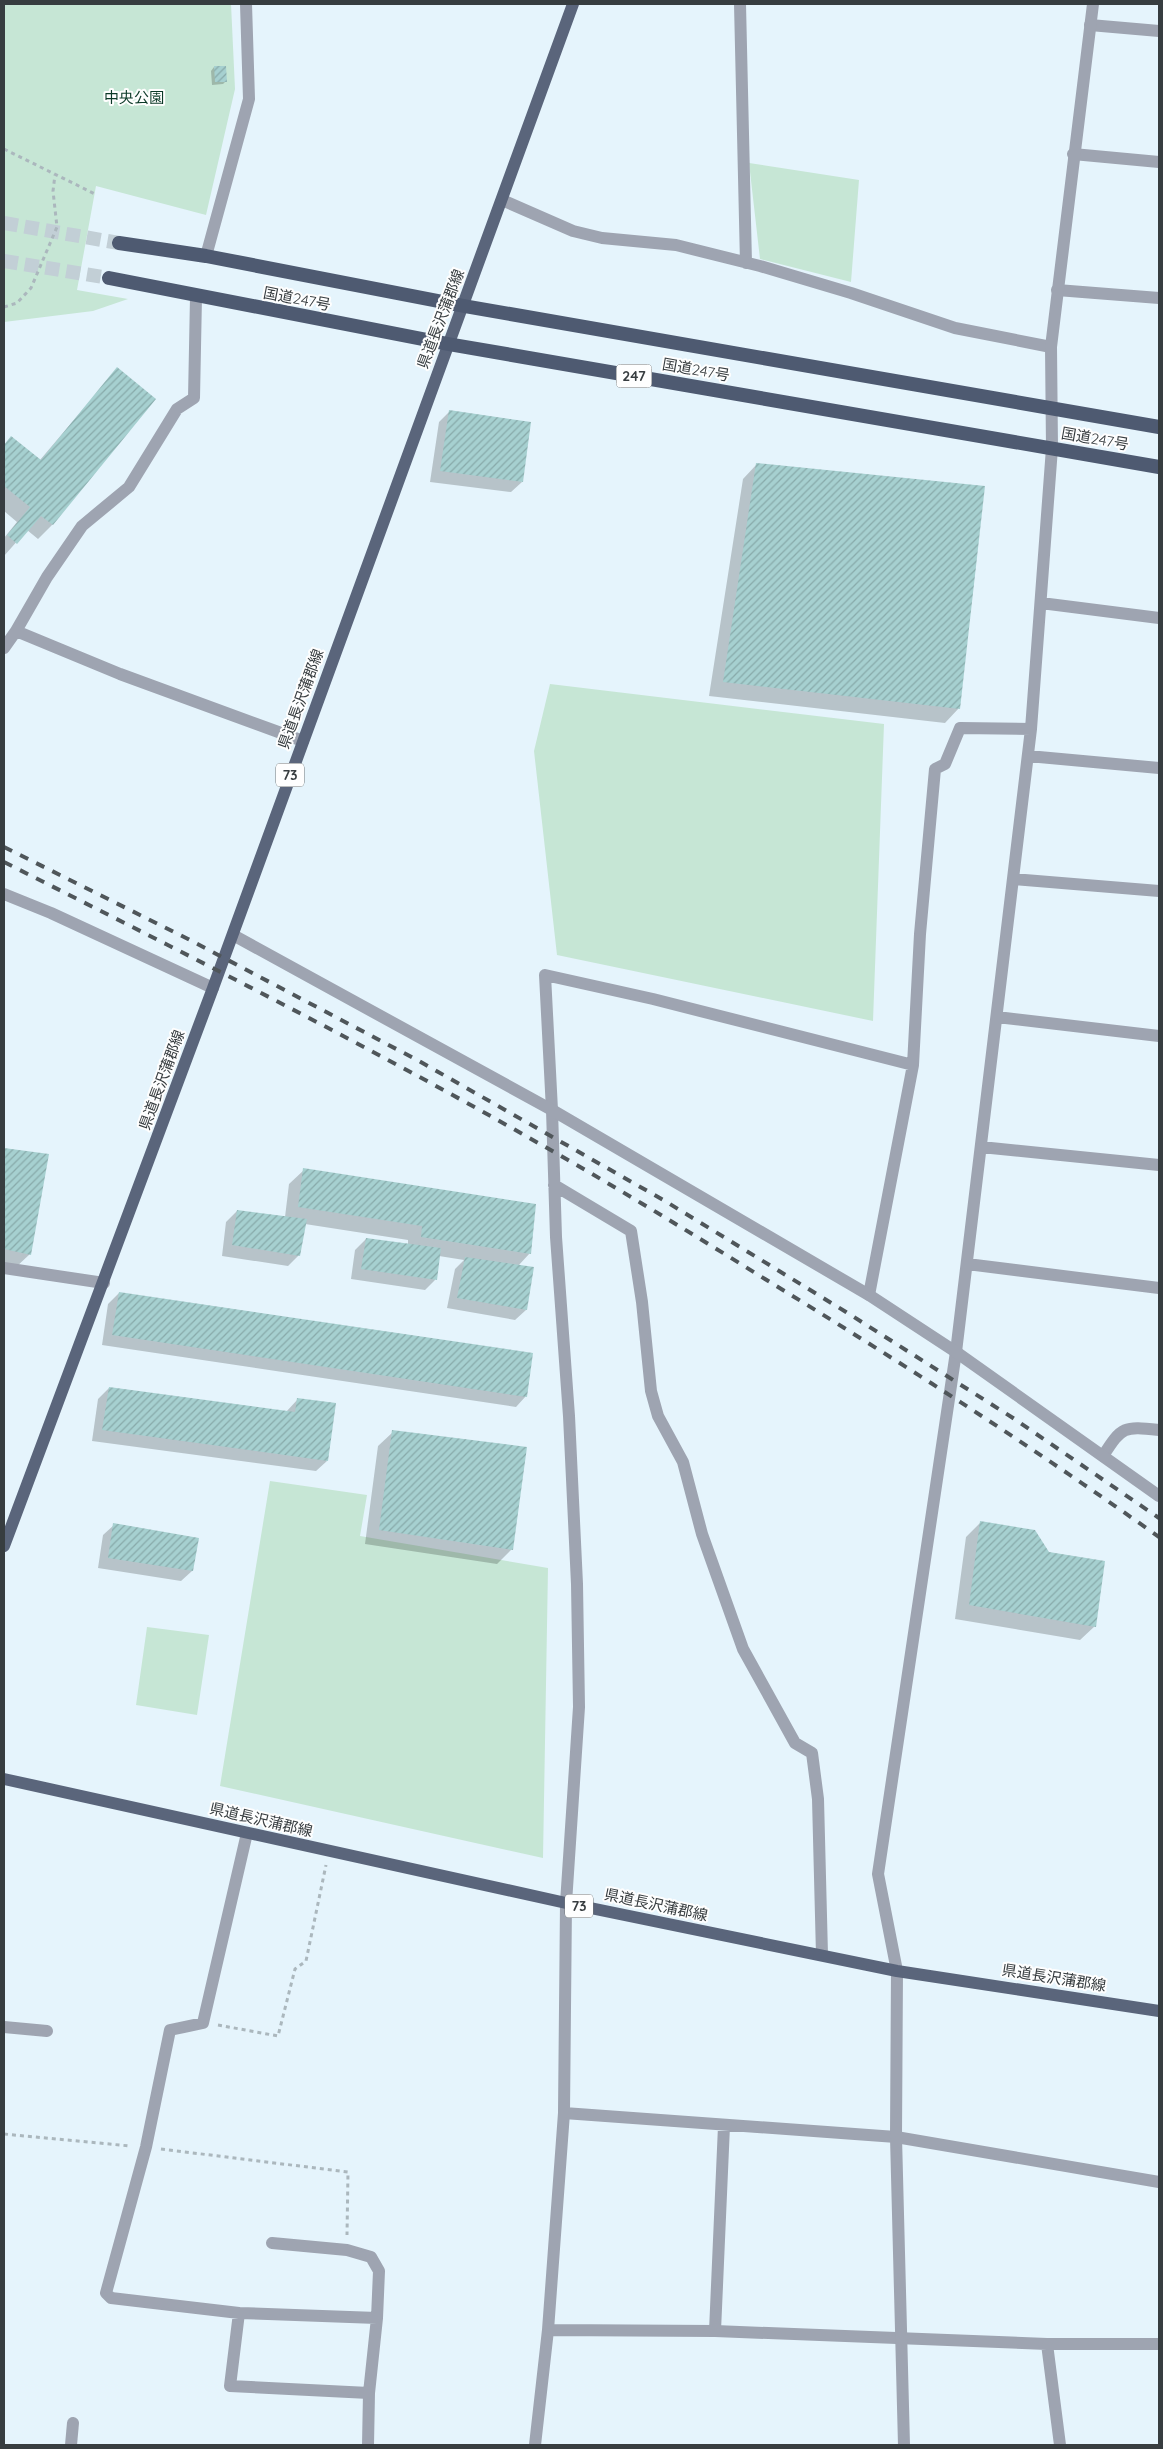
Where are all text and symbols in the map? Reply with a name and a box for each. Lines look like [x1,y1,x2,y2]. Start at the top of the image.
park label: 中央公園 [104,88,164,107]
street label: 県道長沢蒲郡線 [413,266,468,371]
street label: 国道247号 [262,283,332,314]
street label: 国道247号 [661,354,731,385]
road number: 247 [616,364,652,388]
street label: 国道247号 [1060,423,1130,454]
street label: 県道長沢蒲郡線 [274,646,327,751]
road number: 73 [276,764,304,786]
street label: 県道長沢蒲郡線 [135,1027,188,1132]
street label: 県道長沢蒲郡線 [208,1798,314,1841]
street label: 県道長沢蒲郡線 [603,1884,709,1925]
road number: 73 [565,1894,593,1918]
street label: 県道長沢蒲郡線 [1001,1960,1107,1995]

